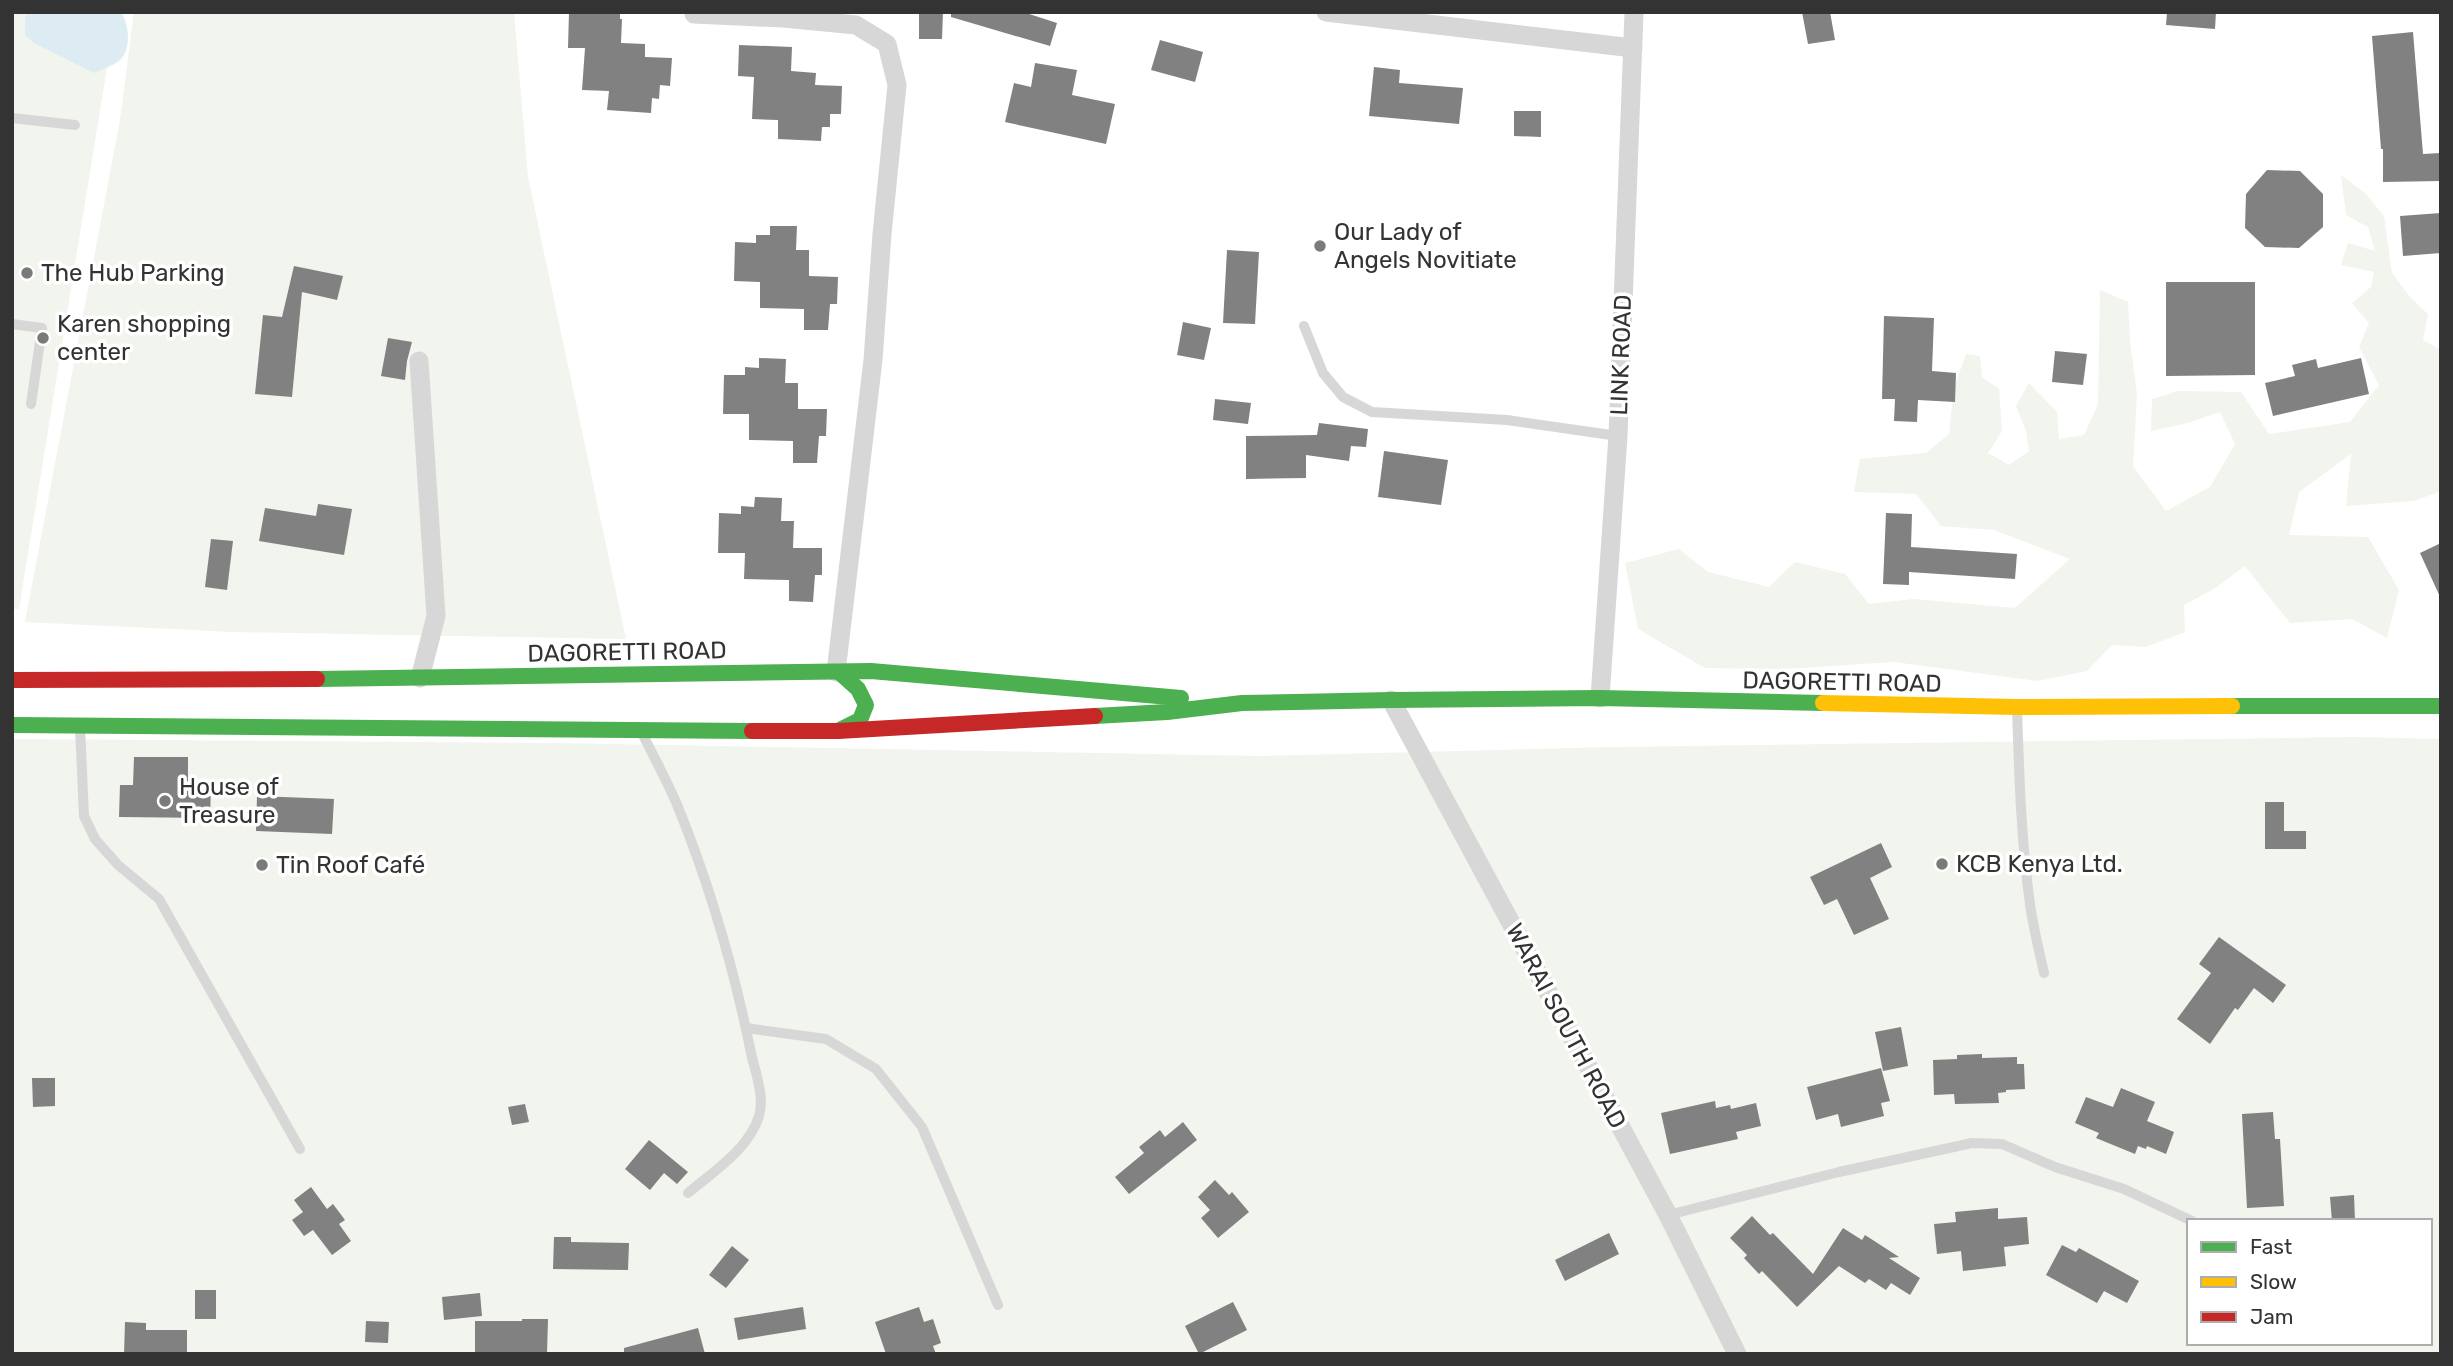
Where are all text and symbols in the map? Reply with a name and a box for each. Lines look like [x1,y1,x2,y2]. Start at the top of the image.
place label: Our Lady of Angels Novitiate [1334,218,1517,274]
marker: Our Lady of Angels Novitiate [1312,238,1328,254]
place label: The Hub Parking [41,259,225,287]
marker: The Hub Parking [19,265,35,281]
street label: LINK ROAD [1605,294,1637,416]
place label: Karen shopping center [57,310,231,366]
marker: Karen shopping center [35,330,51,346]
street label: DAGORETTI ROAD [527,636,727,668]
street label: DAGORETTI ROAD [1742,666,1942,698]
place label: House of Treasure [179,773,280,829]
marker: House of Treasure [157,793,173,809]
place label: KCB Kenya Ltd. [1956,850,2123,878]
place label: Tin Roof Café [276,851,425,879]
marker: KCB Kenya Ltd. [1934,856,1950,872]
marker: Tin Roof Café [254,857,270,873]
street label: WARAI SOUTH ROAD [1500,919,1632,1133]
legend [2187,1219,2432,1345]
text: Fast [2250,1234,2292,1259]
text: Slow [2250,1269,2297,1294]
text: Jam [2250,1304,2294,1329]

